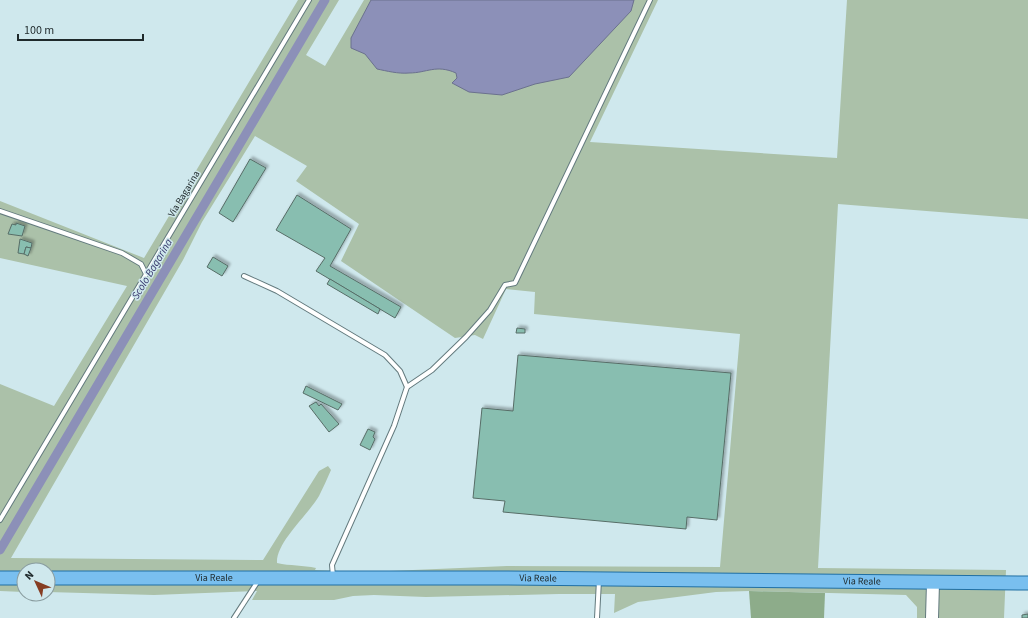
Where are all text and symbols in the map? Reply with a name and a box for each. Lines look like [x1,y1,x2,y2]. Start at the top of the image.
scale bar [18,16,143,42]
text: 100 m [24,22,54,39]
street label: Via Bagarina [165,168,203,220]
water label: Scolo Bagarina [128,236,176,302]
north arrow [16,562,56,602]
text: N [21,568,37,583]
street label: Via Reale [195,571,233,585]
street label: Via Reale [519,571,557,585]
street label: Via Reale [843,574,881,589]

